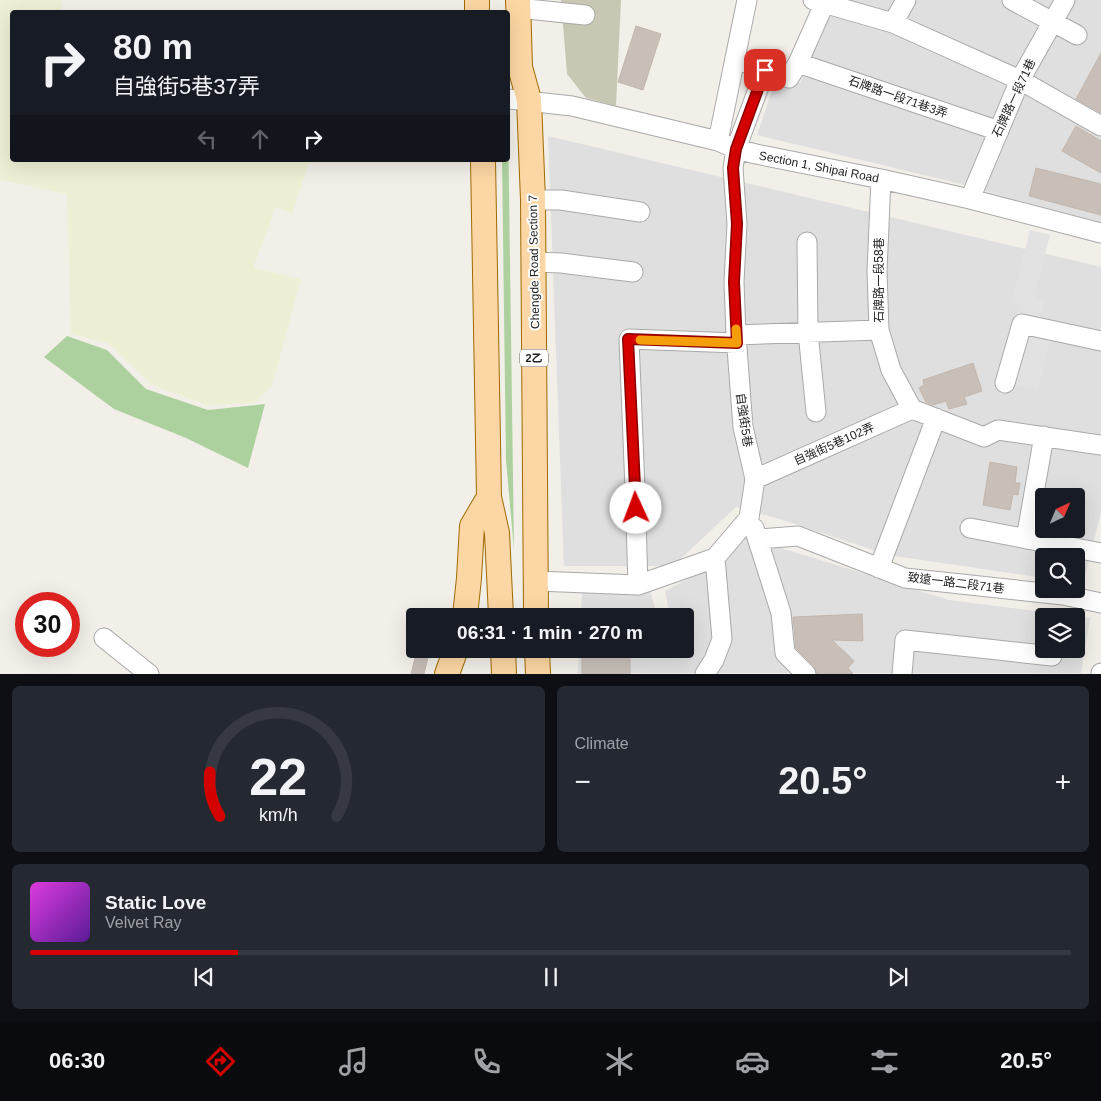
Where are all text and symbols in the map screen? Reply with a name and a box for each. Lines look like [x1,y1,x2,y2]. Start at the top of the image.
text: 80 m [113,27,193,66]
icon: right [30,30,95,95]
pin [744,49,786,91]
icon: arrive [751,56,779,84]
street label: 石牌路一段71巷 [990,56,1038,140]
street label: 石牌路一段71巷3弄 [847,73,949,121]
text: 自強街5巷37弄 [113,74,260,99]
icon: left [193,125,221,153]
icon: ahead [246,125,274,153]
icon: right [299,125,327,153]
street label: Section 1, Shipai Road [758,148,880,186]
street label: Chengde Road Section 7 [526,195,542,329]
street label: 石牌路一段58巷 [872,237,886,323]
road number: 2乙 [520,349,548,366]
street label: 自強街5巷 [733,392,755,448]
street label: 自強街5巷102弄 [792,420,876,468]
position arrow [609,481,661,533]
north arrow [1035,488,1085,538]
map controls [1035,488,1085,658]
button: search [1035,548,1085,598]
street label: 致遠一路二段71巷 [907,570,1005,596]
speed limit sign: 30 [15,592,80,657]
button: layers [1035,608,1085,658]
text: 06:31 · 1 min · 270 m [457,622,643,643]
text: Climate [575,735,629,752]
text: 22 [249,748,307,806]
text: 20.5° [778,760,867,802]
text: − [575,766,591,797]
text: + [1055,766,1071,797]
text: km/h [259,805,298,825]
text: Static Love [105,892,206,913]
text: Velvet Ray [105,914,181,931]
icon: previous [190,963,218,991]
icon: pause [537,963,565,991]
icon: next [884,963,912,991]
icon: directions [203,1044,238,1079]
icon: music [336,1044,371,1079]
icon: phone [469,1044,504,1079]
icon: climate [602,1044,637,1079]
icon: car [735,1044,770,1079]
icon: filters [867,1044,902,1079]
text: 06:30 [49,1048,105,1073]
text: 20.5° [1000,1048,1052,1073]

